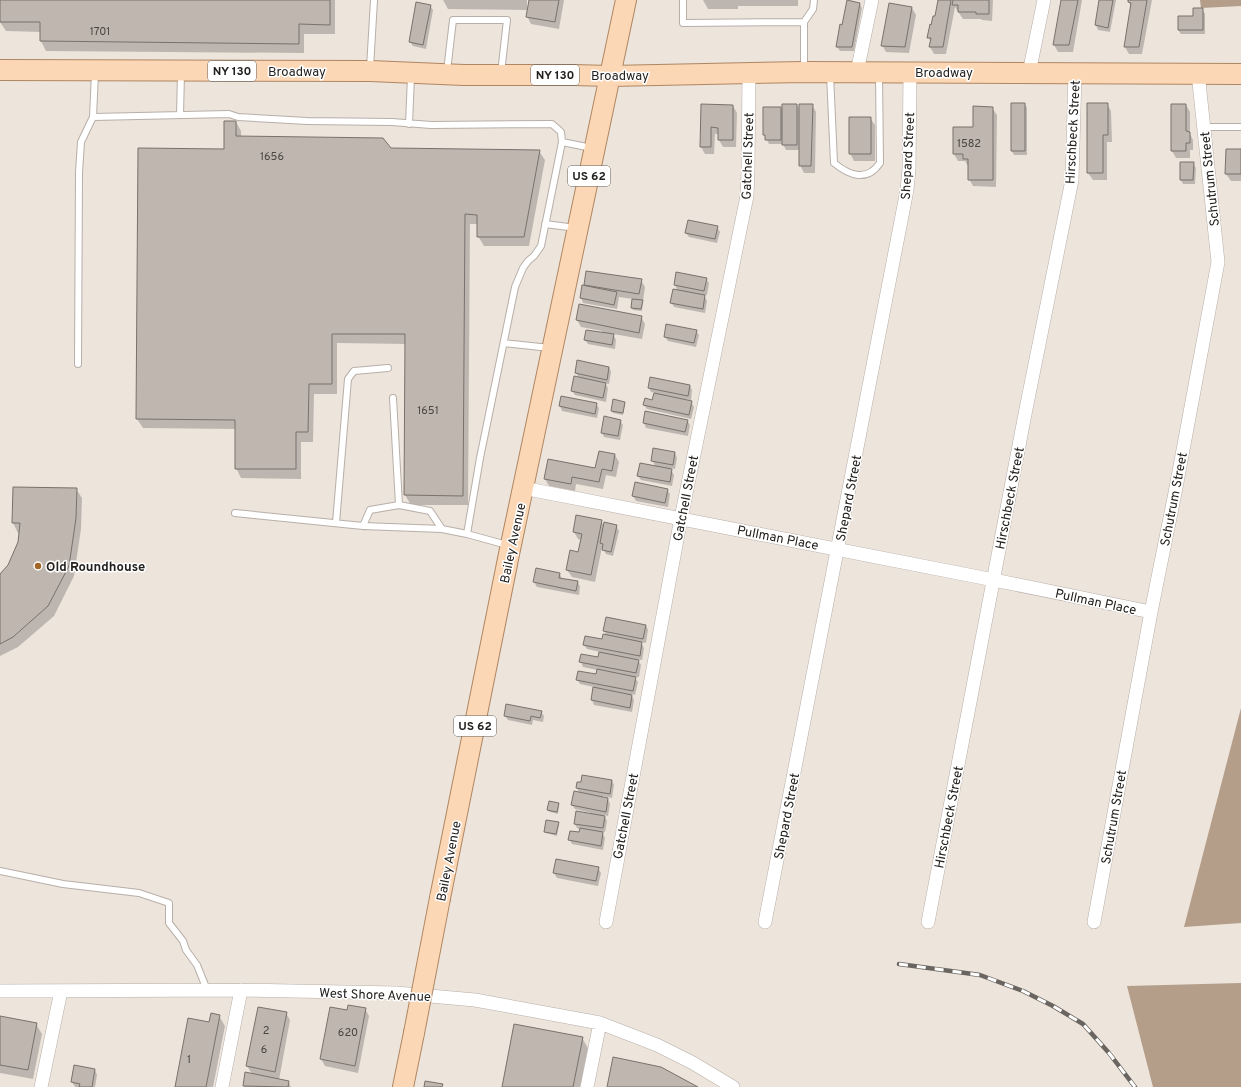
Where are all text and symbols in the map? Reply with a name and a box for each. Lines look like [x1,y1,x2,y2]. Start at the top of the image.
house number: 1701 [90,25,110,39]
road number: NY 130 [208,61,256,81]
street label: Broadway [268,65,326,81]
road number: NY 130 [531,65,579,85]
street label: Broadway [915,66,973,82]
street label: Broadway [591,69,649,85]
street label: Hirschbeck Street [1063,80,1085,185]
street label: Gatchell Street [739,112,759,200]
street label: Shepard Street [899,112,919,200]
street label: Schutrum Street [1198,130,1224,227]
house number: 1582 [957,137,981,151]
house number: 1656 [260,150,284,164]
road number: US 62 [568,166,610,186]
house number: 1651 [417,404,439,418]
street label: Hirschbeck Street [993,446,1029,551]
street label: Schutrum Street [1158,451,1192,548]
street label: Gatchell Street [671,454,703,543]
street label: Shepard Street [834,454,866,543]
street label: Bailey Avenue [498,502,530,585]
street label: Pullman Place [735,523,820,555]
place label: Old Roundhouse [46,560,145,576]
marker: Old Roundhouse [33,561,43,571]
street label: Pullman Place [1053,587,1138,619]
road number: US 62 [454,716,496,736]
street label: Hirschbeck Street [932,765,968,870]
street label: Schutrum Street [1099,769,1131,866]
street label: Gatchell Street [611,772,643,861]
street label: Shepard Street [772,772,804,861]
street label: Bailey Avenue [434,820,466,903]
street label: West Shore Avenue [319,986,431,1006]
house number: 2 [263,1024,269,1038]
house number: 620 [338,1026,358,1040]
house number: 6 [261,1043,267,1057]
house number: 1 [187,1053,191,1067]

